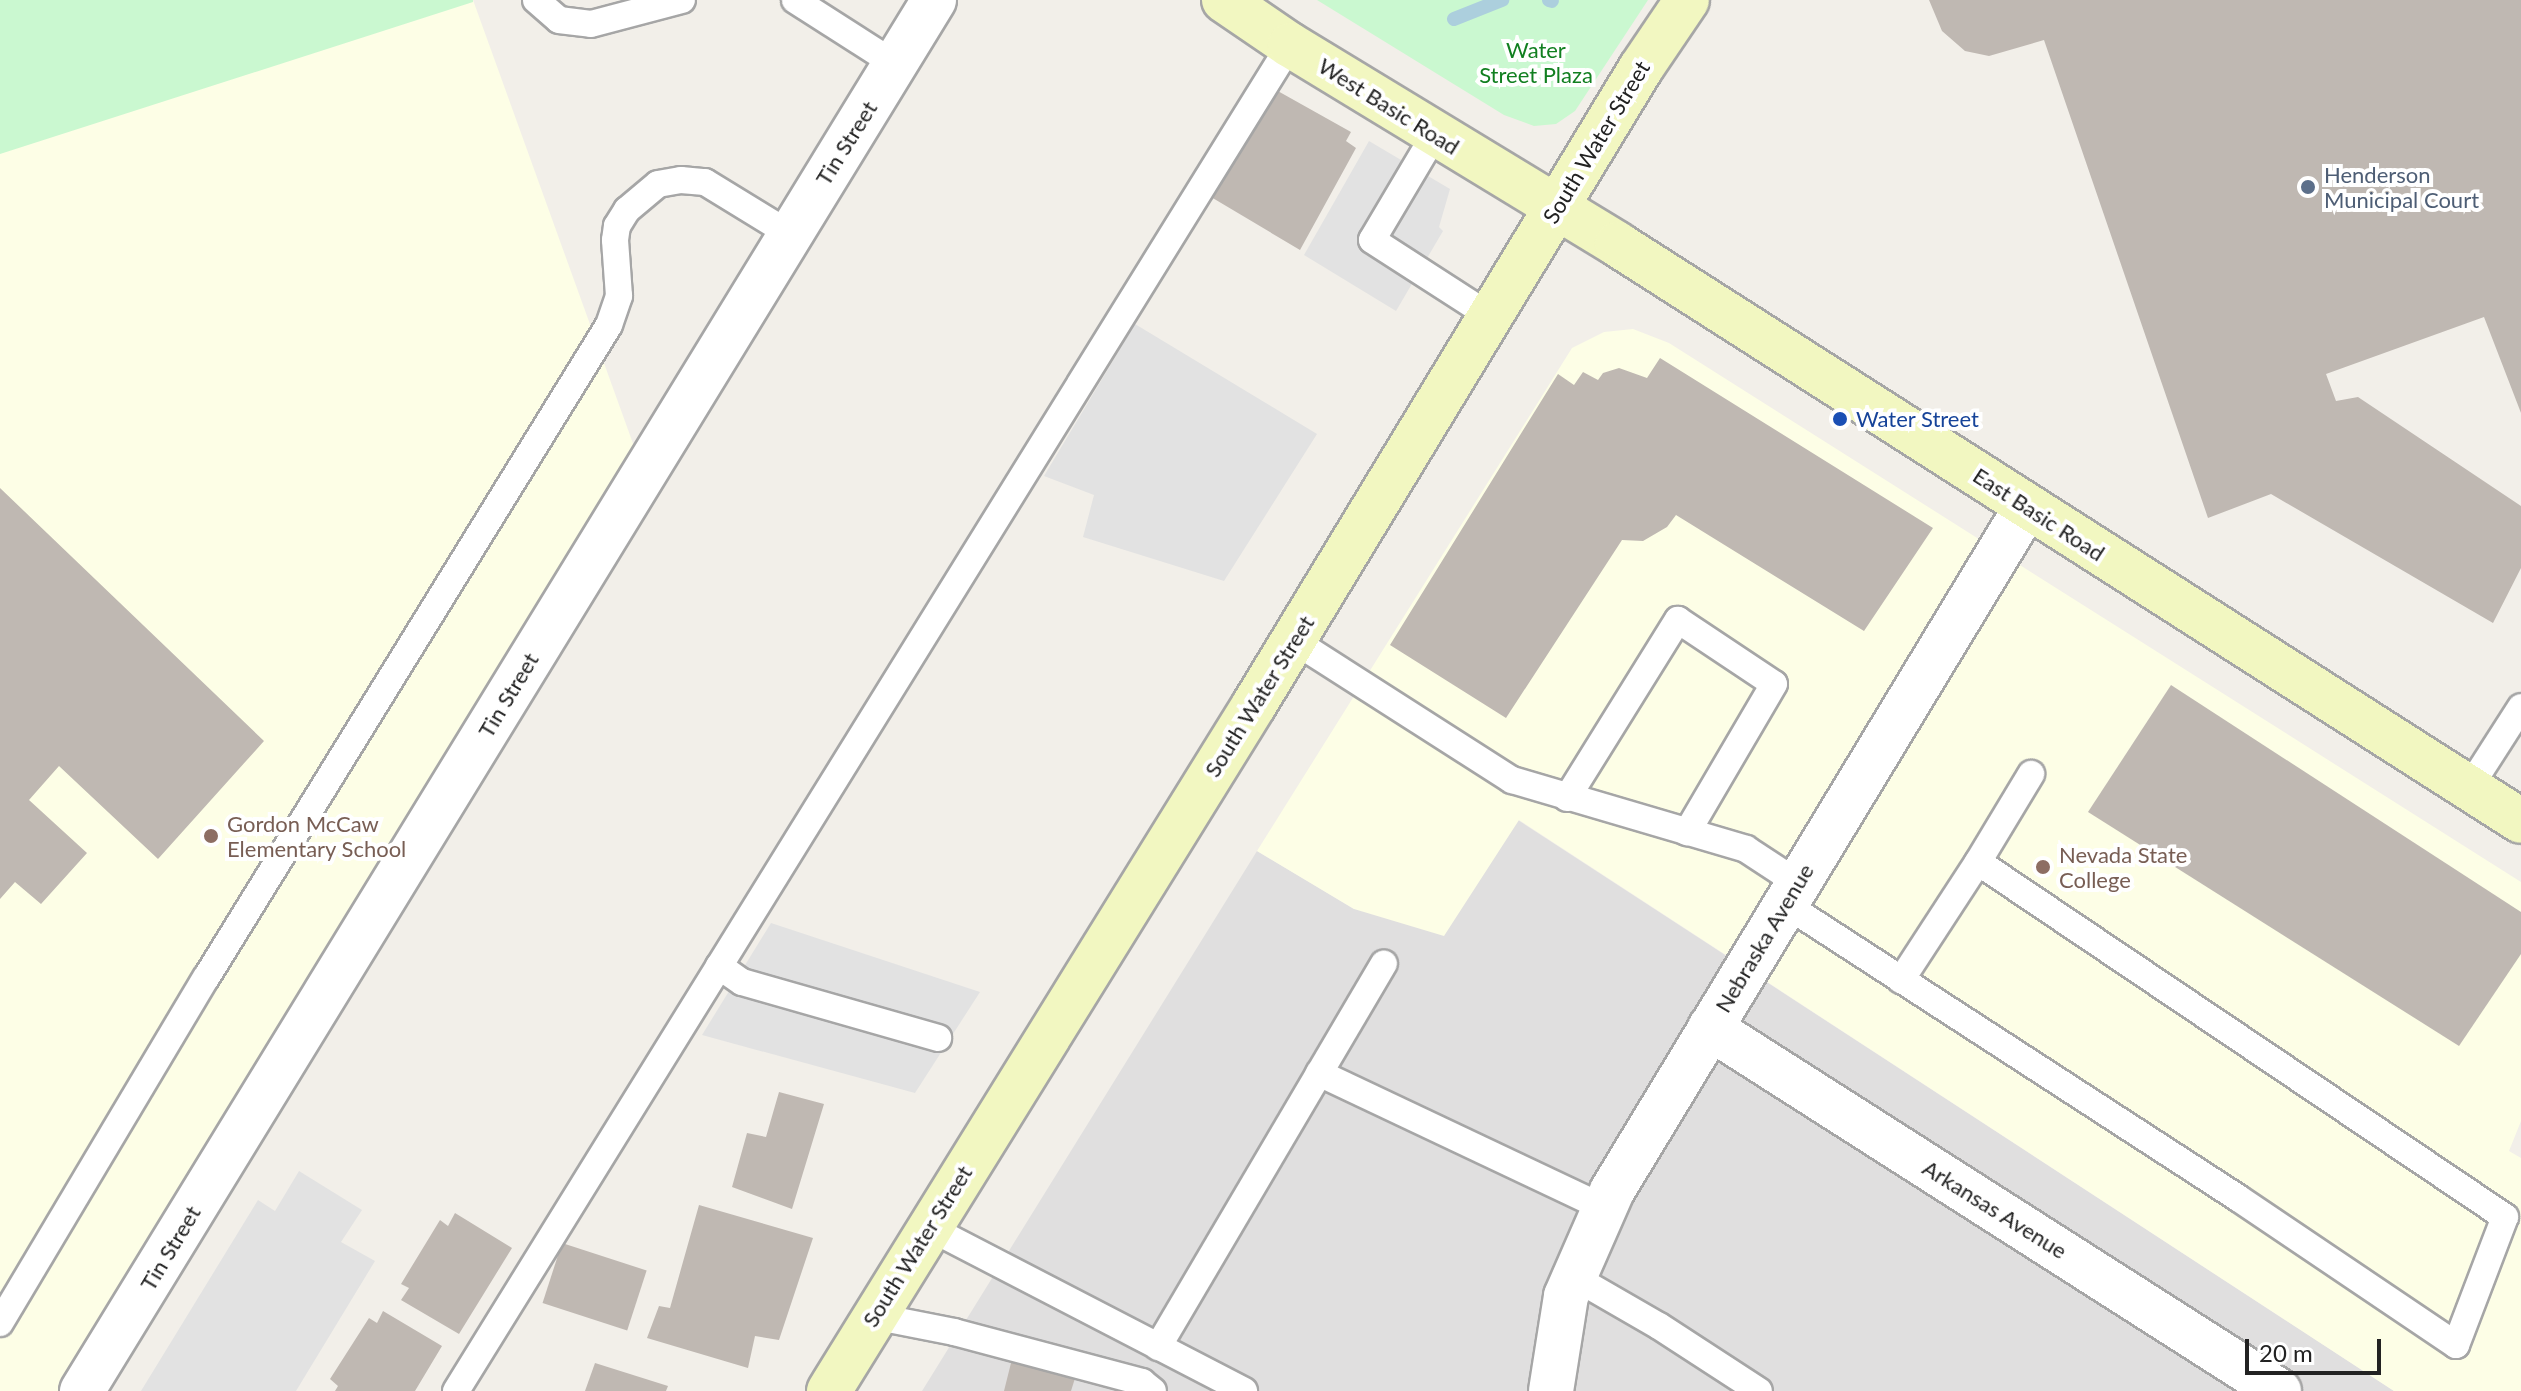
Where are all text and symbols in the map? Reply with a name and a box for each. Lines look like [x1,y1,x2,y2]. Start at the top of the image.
park label: Water Street Plaza [1479,36,1593,88]
street label: West Basic Road [1314,52,1464,160]
street label: South Water Street [1537,56,1655,228]
street label: Tin Street [810,96,882,190]
place label: Henderson Municipal Court [2324,161,2479,212]
marker: Henderson Municipal Court [2299,178,2317,196]
place label: Water Street [1856,406,1979,432]
marker: Water Street [1831,410,1849,428]
street label: East Basic Road [1968,462,2110,566]
street label: South Water Street [1199,610,1319,782]
street label: Tin Street [472,648,544,742]
place label: Gordon McCaw Elementary School [227,810,407,862]
marker: Gordon McCaw Elementary School [202,827,220,845]
place label: Nevada State College [2059,841,2187,892]
marker: Nevada State College [2034,858,2052,876]
street label: Nebraska Avenue [1709,859,1819,1017]
street label: Arkansas Avenue [1918,1154,2072,1264]
street label: South Water Street [857,1160,977,1332]
street label: Tin Street [134,1201,206,1295]
scale bar [2249,1323,2385,1373]
text: 20 m [2259,1338,2313,1367]

